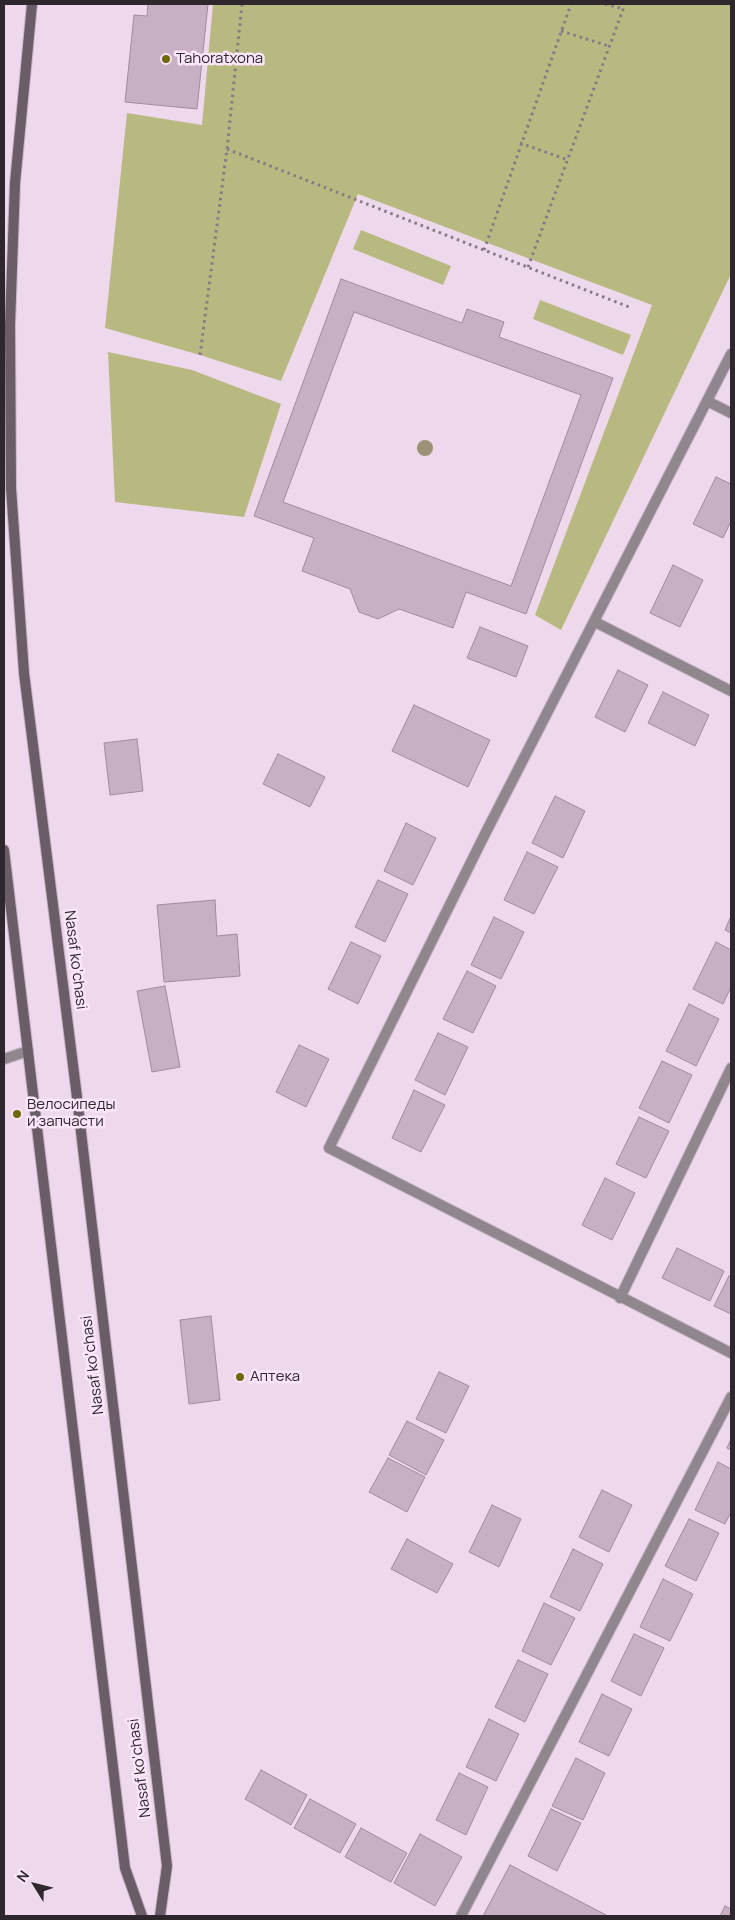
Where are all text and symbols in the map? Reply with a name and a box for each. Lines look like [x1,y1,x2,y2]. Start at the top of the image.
place label: Tahoratxona [176,50,263,68]
marker: Tahoratxona [160,53,172,65]
street label: Nasaf ko‘chasi [60,910,90,1010]
place label: Велосипеды и запчасти [27,1096,116,1131]
marker: Велосипеды и запчасти [11,1108,23,1120]
street label: Nasaf ko‘chasi [78,1315,108,1415]
place label: Аптека [250,1368,300,1386]
marker: Аптека [234,1371,246,1383]
street label: Nasaf ko‘chasi [125,1718,155,1818]
north arrow [10,1860,60,1910]
text: N [12,1866,33,1886]

